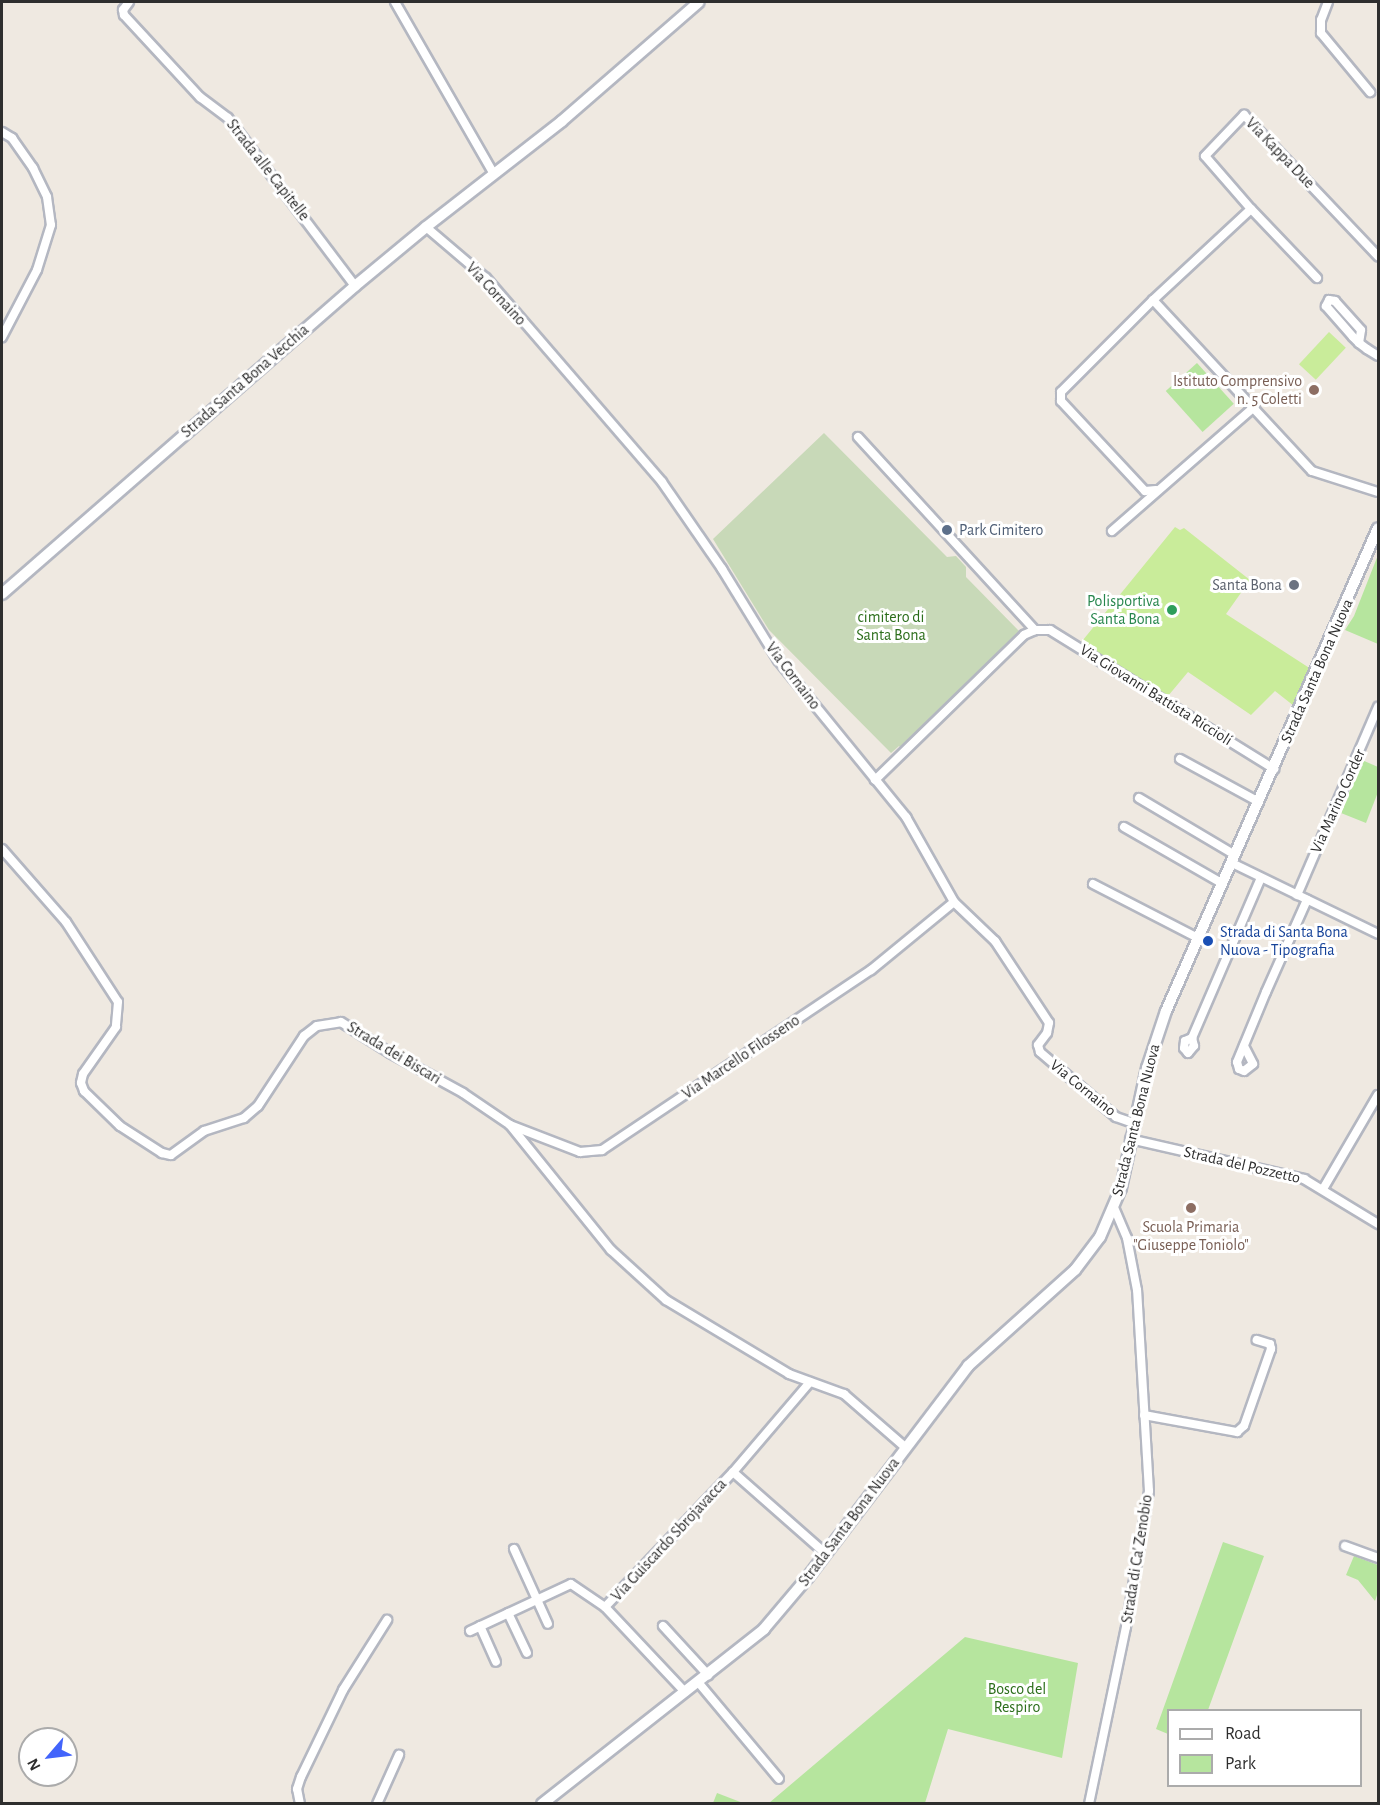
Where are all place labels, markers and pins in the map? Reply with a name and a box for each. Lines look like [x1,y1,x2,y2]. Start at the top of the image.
place label: Istituto Comprensivo n. 5 Coletti [1173,371,1302,409]
marker: Istituto Comprensivo n. 5 Coletti [1307,383,1321,397]
place label: Park Cimitero [959,520,1043,540]
marker: Park Cimitero [940,523,954,537]
place label: Santa Bona [1212,575,1282,595]
marker: Santa Bona [1287,578,1301,592]
place label: Polisportiva Santa Bona [1087,591,1160,629]
marker: Polisportiva Santa Bona [1165,603,1179,617]
place label: Strada di Santa Bona Nuova - Tipografia [1220,922,1348,960]
marker: Strada di Santa Bona Nuova - Tipografia [1201,934,1215,948]
marker: Scuola Primaria "Giuseppe Toniolo" [1184,1201,1198,1215]
place label: Scuola Primaria "Giuseppe Toniolo" [1133,1217,1249,1255]

